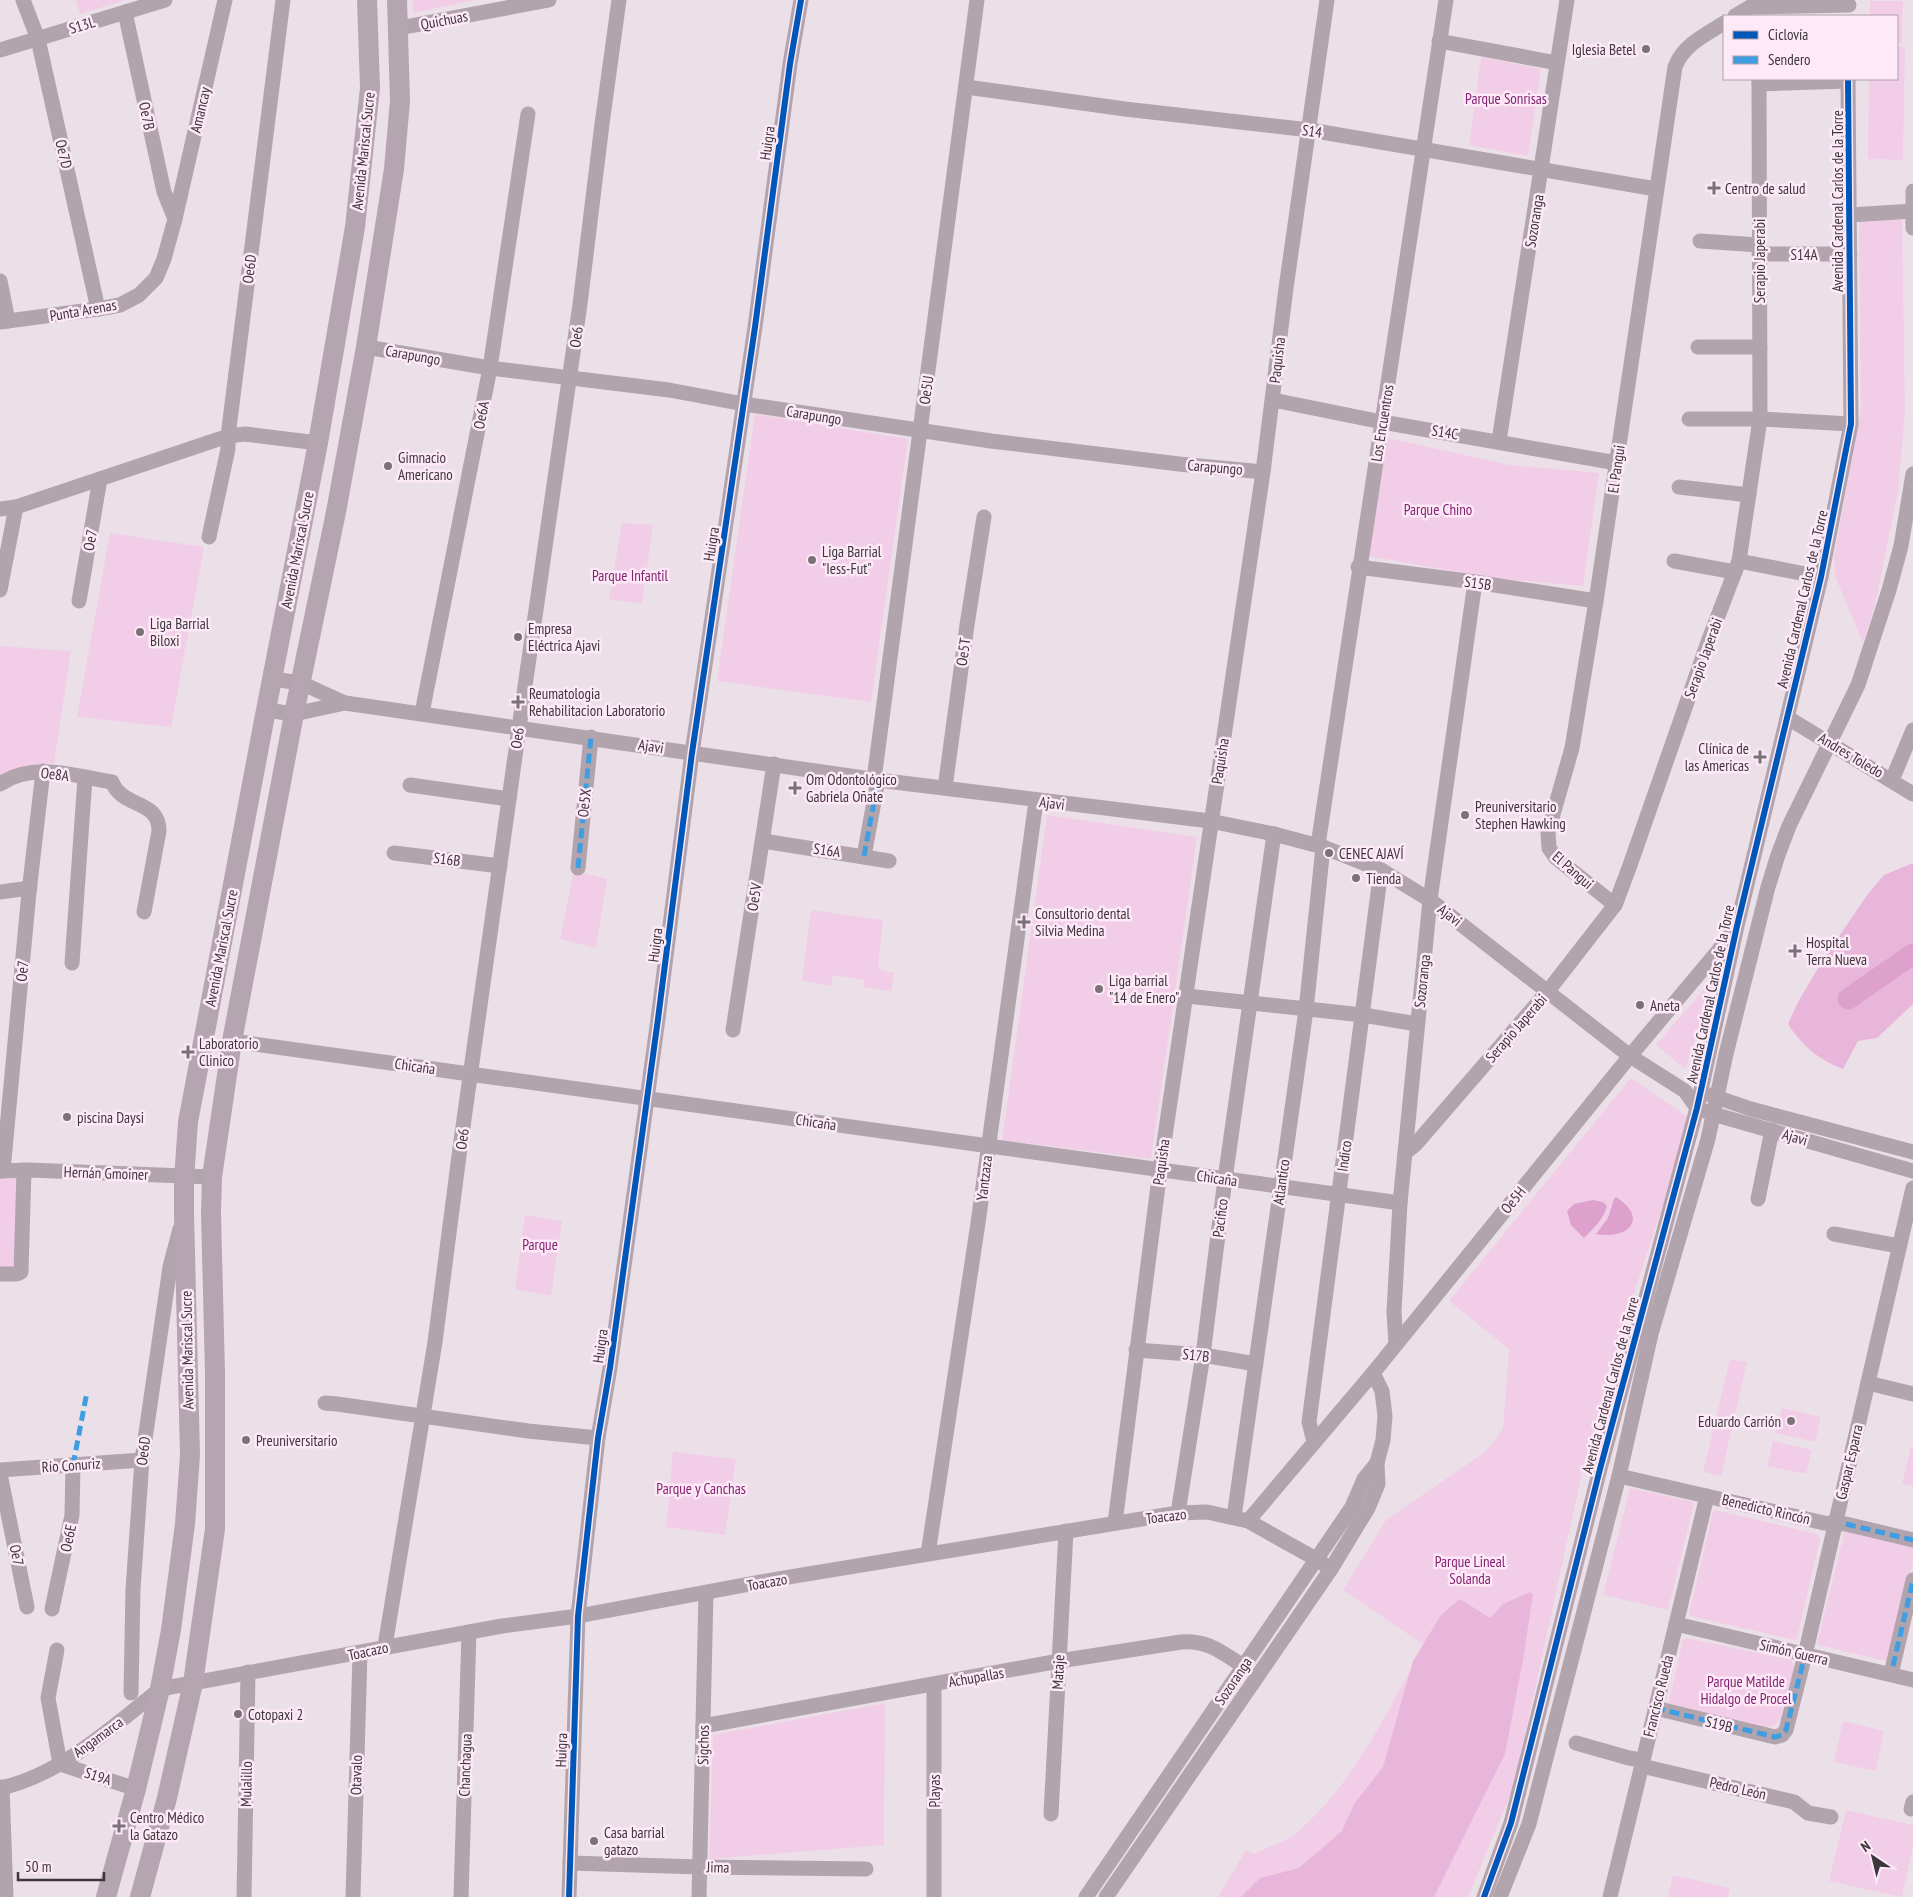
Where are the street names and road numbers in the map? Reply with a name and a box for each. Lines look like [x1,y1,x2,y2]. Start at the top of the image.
street label: Quichuas [419,6,469,34]
street label: S13L [67,12,98,38]
street label: Amancay [186,85,215,135]
street label: Avenida Mariscal Sucre [347,91,379,211]
street label: Oe7B [135,100,159,132]
street label: Avenida Cardenal Carlos de la Torre [1828,110,1847,292]
street label: S14 [1301,120,1323,142]
street label: Huigra [755,125,779,161]
street label: Oe7D [51,138,77,170]
street label: Sozoranga [1520,193,1548,249]
street label: Serapio Japerabi [1750,219,1769,303]
street label: S14A [1790,245,1818,264]
street label: Oe6D [238,253,260,285]
street label: Punta Arenas [48,295,118,325]
street label: Oe6 [565,325,587,349]
street label: Paquisha [1265,336,1289,384]
street label: Carapungo [384,341,442,369]
street label: Oe5U [915,374,937,406]
street label: Los Encuentros [1367,383,1397,463]
street label: Oe6A [469,398,493,431]
street label: Carapungo [785,401,843,429]
street label: S14C [1430,421,1460,443]
street label: El Pangui [1603,444,1629,494]
street label: Carapungo [1187,455,1243,479]
street label: Avenida Mariscal Sucre [276,490,318,610]
street label: Avenida Cardenal Carlos de la Torre [1772,508,1832,690]
street label: Huigra [699,526,723,562]
street label: Oe7 [79,528,101,552]
street label: S15B [1463,572,1493,594]
street label: Serapio Japerabi [1680,615,1726,701]
street label: Oe5T [952,637,974,667]
street label: Oe6 [506,726,528,750]
street label: Andres Toledo [1815,728,1887,782]
street label: Ajavi [637,735,665,757]
street label: Paquisha [1207,737,1233,785]
street label: Oe8A [40,763,71,785]
street label: Oe5X [573,787,595,818]
street label: Ajavi [1038,792,1066,814]
street label: S16A [812,839,843,861]
street label: El Pangui [1549,847,1597,893]
street label: S16B [432,848,462,870]
street label: Oe5V [742,882,766,912]
street label: Avenida Mariscal Sucre [200,888,242,1008]
street label: Ajavi [1434,900,1466,930]
street label: Avenida Cardenal Carlos de la Torre [1682,903,1738,1085]
street label: Huigra [643,927,667,963]
street label: Sozoranga [1410,953,1434,1009]
street label: Oe7 [12,960,32,982]
street label: Serapio Japerabi [1481,990,1551,1066]
street label: Chicaña [394,1054,436,1078]
street label: Chicaña [795,1110,837,1134]
street label: Ajavi [1780,1124,1810,1150]
street label: Oe6 [451,1127,473,1151]
street label: Paquisha [1148,1138,1174,1186]
street label: Indico [1332,1139,1356,1173]
street label: Yantzaza [972,1154,996,1202]
street label: Atlantico [1268,1158,1294,1206]
street label: Hernán Gmoiner [63,1162,149,1184]
street label: Chicaña [1196,1166,1238,1190]
street label: Oe5H [1496,1183,1530,1217]
street label: Pacifico [1208,1197,1232,1239]
street label: Avenida Mariscal Sucre [176,1290,198,1410]
street label: Avenida Cardenal Carlos de la Torre [1577,1295,1643,1475]
street label: Huigra [588,1328,612,1364]
street label: S17B [1182,1344,1210,1366]
street label: Gaspar Esparra [1831,1423,1867,1501]
street label: Oe6D [132,1435,154,1467]
street label: Río Conuriz [41,1453,101,1477]
street label: Benedicto Rincón [1720,1490,1812,1528]
street label: Toacazo [1145,1504,1187,1528]
street label: Oe6E [56,1523,80,1553]
street label: Oe7 [6,1543,28,1567]
street label: Toacazo [745,1569,789,1595]
street label: Simón Guerra [1758,1635,1830,1669]
street label: Toacazo [346,1637,390,1665]
street label: Sozoranga [1210,1653,1256,1709]
street label: Francisco Rueda [1639,1653,1677,1739]
street label: Mataje [1048,1654,1068,1690]
street label: Achupallas [947,1663,1005,1691]
street label: Angamarca [69,1712,127,1762]
street label: S19B [1704,1712,1734,1736]
street label: Sigchos [693,1725,713,1765]
street label: Huigra [551,1732,571,1768]
street label: Chanchagua [454,1733,476,1797]
street label: Otavalo [346,1755,366,1795]
street label: Mulalillo [236,1761,256,1807]
street label: S19A [82,1763,115,1789]
street label: Pedro León [1708,1772,1768,1804]
street label: Playas [925,1775,944,1807]
street label: Jima [706,1857,729,1877]

